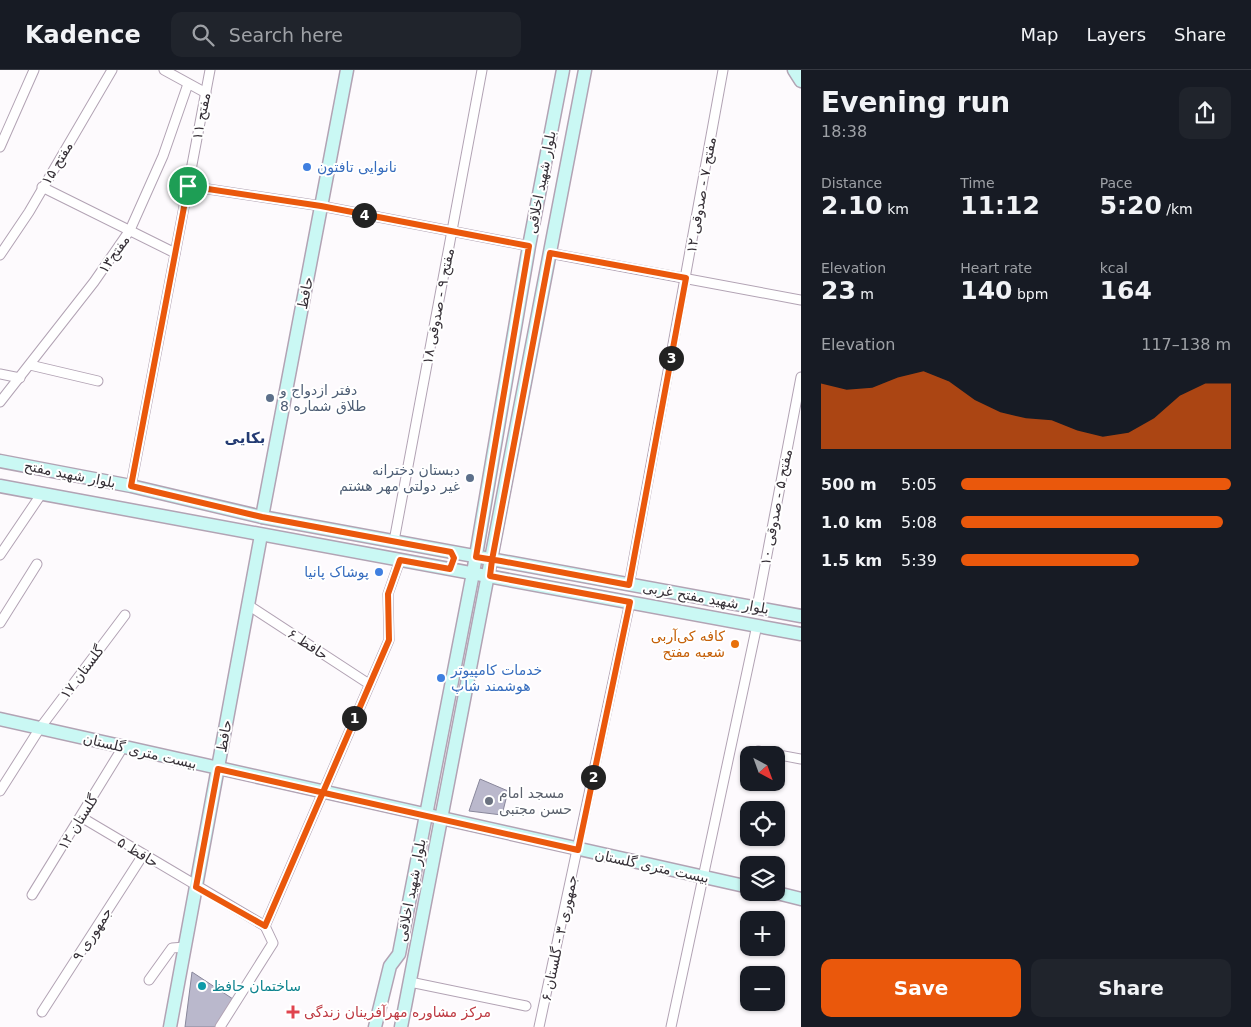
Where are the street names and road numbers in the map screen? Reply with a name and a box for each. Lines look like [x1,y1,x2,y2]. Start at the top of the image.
street label: مفتح ۱۱ [189,91,214,141]
street label: بلوار شهید اخلاقی [523,129,560,235]
street label: مفتح ۷ - صدوقی ۱۲ [683,136,720,254]
street label: مفتح ۱۵ [38,139,77,188]
street label: مفتح۱۳ [95,232,134,277]
street label: مفتح ۹ - صدوقی ۱۸ [419,247,458,365]
street label: حافظ [294,275,316,311]
street label: مفتح ۵ - صدوقی ۱۰ [757,448,796,566]
street label: بلوار شهید مفتح [23,457,117,492]
street label: بلوار شهید مفتح غربی [641,579,770,618]
street label: حافظ ۶ [285,625,331,663]
street label: گلستان ۱۷ [57,642,107,702]
street label: حافظ [213,718,235,754]
street label: بیست متری گلستان [81,730,198,773]
street label: گلستان ۱۲ [55,791,101,853]
street label: حافظ ۵ [115,834,161,870]
street label: بلوار شهید اخلاقی [393,837,430,943]
street label: بیست متری گلستان [593,846,711,887]
street label: جمهوری ۳ - گلستان ۶ [538,873,581,1003]
street label: جمهوری ۹ [69,904,116,964]

